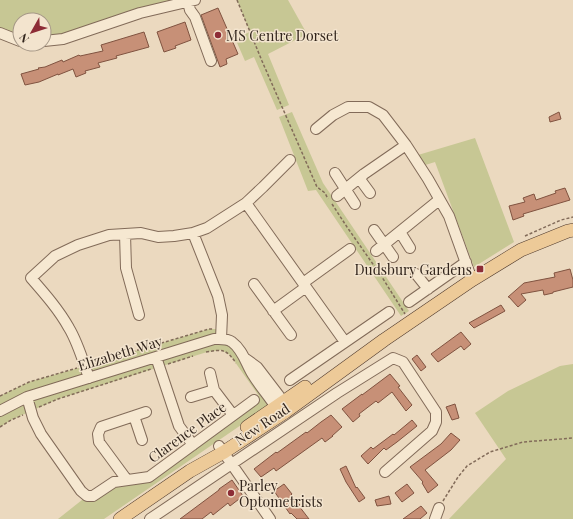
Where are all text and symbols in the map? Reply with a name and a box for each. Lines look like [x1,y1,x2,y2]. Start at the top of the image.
north arrow [12,12,52,52]
place label: MS Centre Dorset [226,26,339,45]
marker: MS Centre Dorset [213,30,223,40]
text: N [15,31,32,46]
place label: Dudsbury Gardens [354,260,472,279]
marker: Dudsbury Gardens [475,264,485,274]
street label: Elizabeth Way [75,331,165,375]
street label: Clarence Place [144,397,230,467]
street label: New Road [231,399,293,449]
place label: Parley Optometrists [239,476,322,511]
marker: Parley Optometrists [226,488,236,498]

